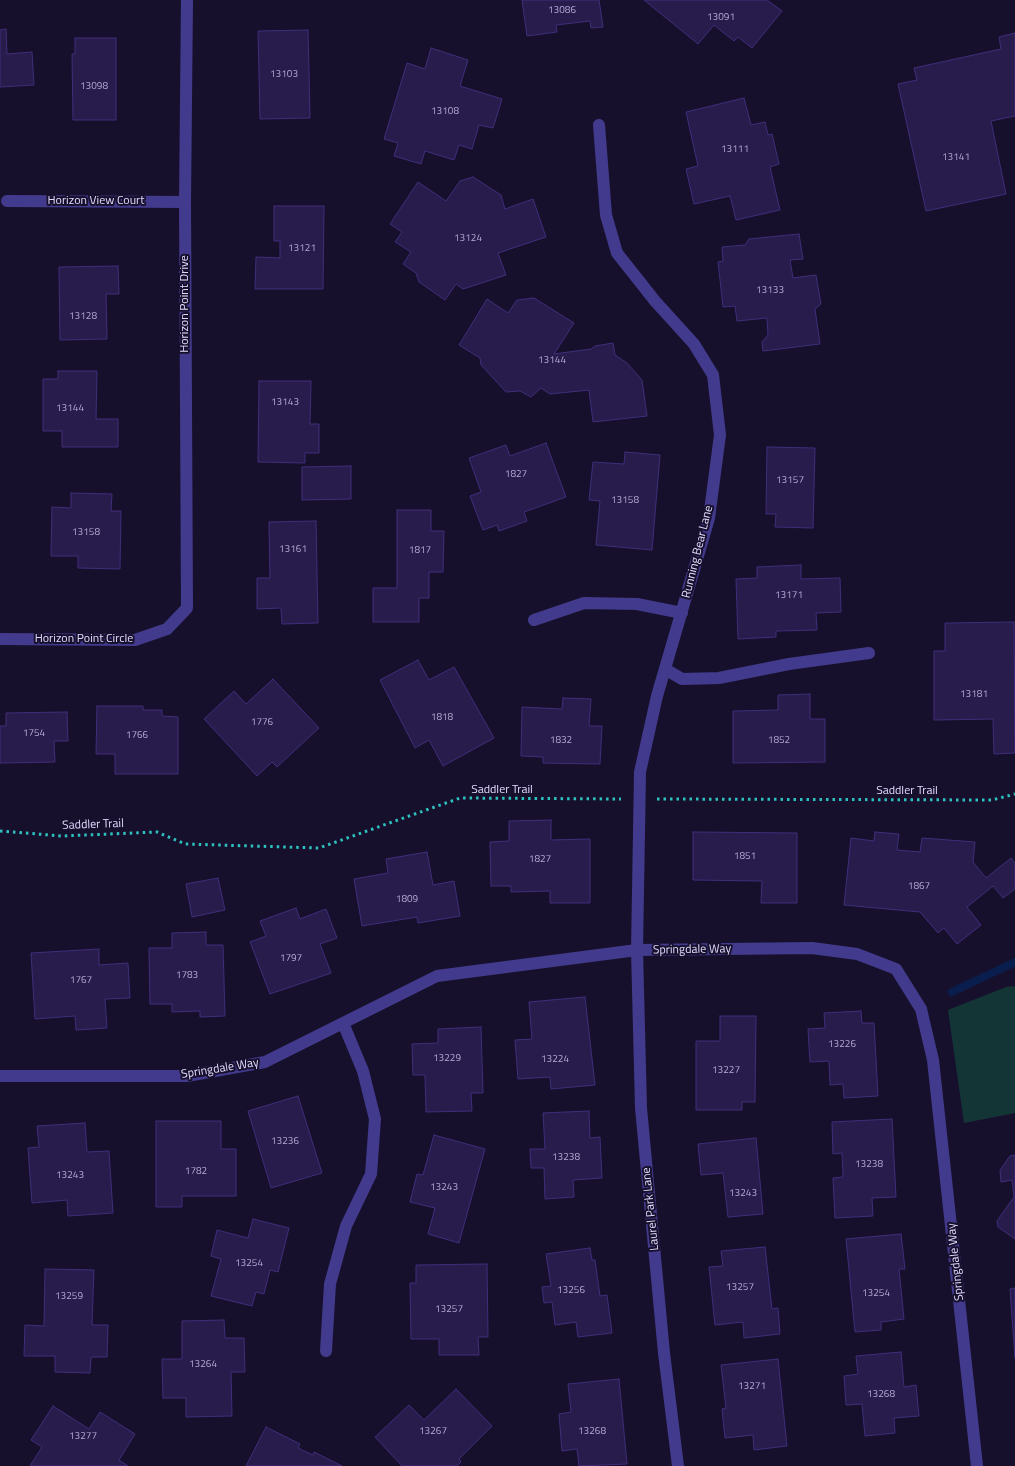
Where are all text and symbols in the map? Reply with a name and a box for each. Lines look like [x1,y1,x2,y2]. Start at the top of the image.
house number: 13086 [548,5,576,17]
house number: 13091 [707,12,735,24]
house number: 13103 [270,69,298,81]
house number: 13098 [80,81,108,93]
house number: 13108 [431,106,459,118]
house number: 13111 [721,144,749,156]
house number: 13141 [942,152,970,164]
street label: Horizon View Court [48,194,144,208]
house number: 13124 [454,233,482,245]
house number: 13121 [288,243,316,255]
street label: Horizon Point Drive [178,255,192,353]
house number: 13133 [756,285,784,297]
house number: 13128 [69,311,97,323]
house number: 13144 [538,355,566,367]
house number: 13143 [271,397,299,409]
house number: 13144 [56,403,84,415]
house number: 1827 [505,469,527,481]
house number: 13157 [776,475,804,487]
house number: 13158 [611,495,639,507]
street label: Running Bear Lane [680,504,716,600]
house number: 13158 [72,527,100,539]
house number: 13161 [279,544,307,556]
house number: 1817 [409,545,431,557]
house number: 13171 [775,590,803,602]
street label: Horizon Point Circle [35,632,133,646]
house number: 13181 [960,689,988,701]
house number: 1818 [431,712,453,724]
house number: 1776 [251,717,273,729]
house number: 1754 [23,728,45,740]
house number: 1766 [126,730,148,742]
house number: 1832 [550,735,572,747]
house number: 1852 [768,735,790,747]
street label: Saddler Trail [471,783,533,797]
street label: Saddler Trail [876,784,938,798]
street label: Saddler Trail [62,817,124,833]
house number: 1851 [734,851,756,863]
house number: 1827 [529,854,551,866]
house number: 1867 [908,881,930,893]
house number: 1809 [396,894,418,906]
street label: Springdale Way [653,942,731,958]
house number: 1797 [280,953,302,965]
house number: 1783 [176,970,198,982]
house number: 1767 [70,975,92,987]
house number: 13226 [828,1039,856,1051]
house number: 13229 [433,1053,461,1065]
house number: 13224 [541,1054,569,1066]
street label: Springdale Way [180,1056,260,1082]
house number: 13227 [712,1065,740,1077]
house number: 13236 [271,1136,299,1148]
house number: 13238 [552,1152,580,1164]
house number: 13238 [855,1159,883,1171]
house number: 1782 [185,1166,207,1178]
street label: Laurel Park Lane [639,1167,663,1251]
house number: 13243 [56,1170,84,1182]
house number: 13243 [430,1182,458,1194]
house number: 13243 [729,1188,757,1200]
street label: Springdale Way [945,1222,967,1302]
house number: 13254 [235,1258,263,1270]
house number: 13257 [726,1282,754,1294]
house number: 13256 [557,1285,585,1297]
house number: 13254 [862,1288,890,1300]
house number: 13259 [55,1291,83,1303]
house number: 13257 [435,1304,463,1316]
house number: 13264 [189,1359,217,1371]
house number: 13271 [738,1381,766,1393]
house number: 13268 [867,1389,895,1401]
house number: 13267 [419,1426,447,1438]
house number: 13268 [578,1426,606,1438]
house number: 13277 [69,1431,97,1443]

